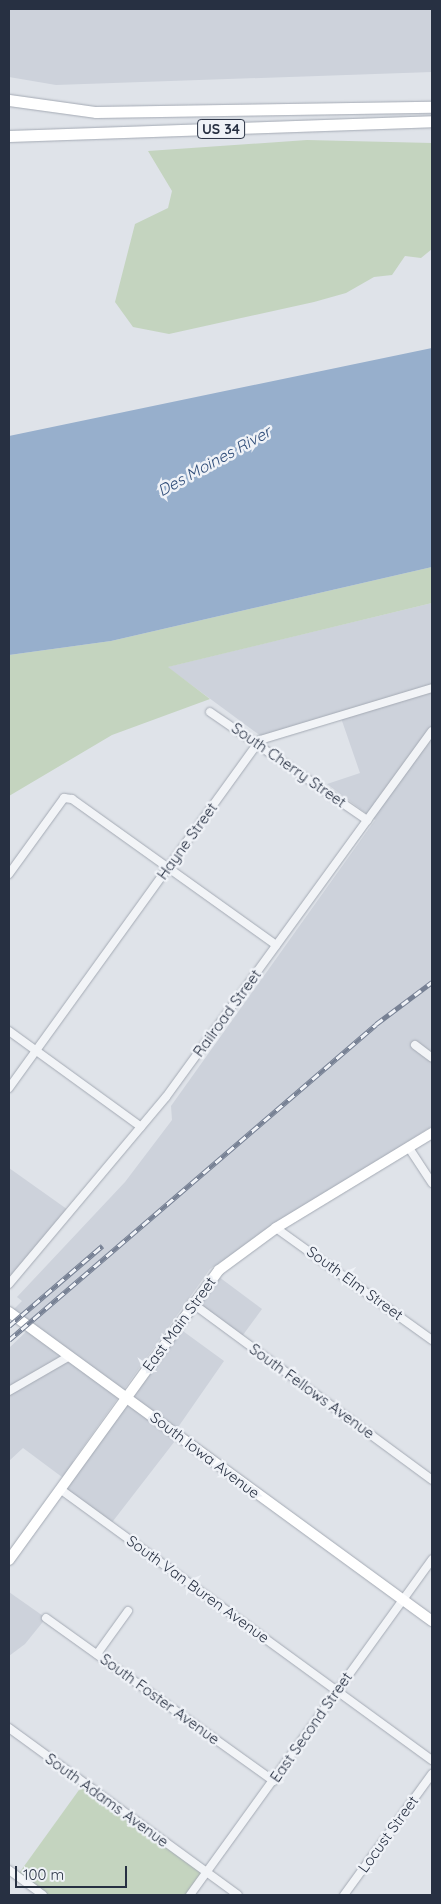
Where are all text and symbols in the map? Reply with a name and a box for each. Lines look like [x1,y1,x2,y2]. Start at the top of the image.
road number: US 34 [196,118,246,140]
water label: Des Moines River [154,422,274,500]
street label: South Cherry Street [228,719,350,811]
street label: Hayne Street [153,799,221,883]
street label: Railroad Street [189,966,265,1060]
street label: South Elm Street [303,1242,407,1324]
street label: East Main Street [139,1273,219,1375]
street label: South Fellows Avenue [246,1340,378,1442]
street label: South Iowa Avenue [147,1408,263,1502]
street label: South Van Buren Avenue [123,1531,273,1647]
street label: South Foster Avenue [97,1650,223,1748]
street label: East Second Street [266,1668,356,1786]
street label: South Adams Avenue [42,1749,172,1851]
street label: Locust Street [354,1792,422,1876]
scale bar [18,1856,130,1888]
text: 100 m [23,1865,64,1884]

